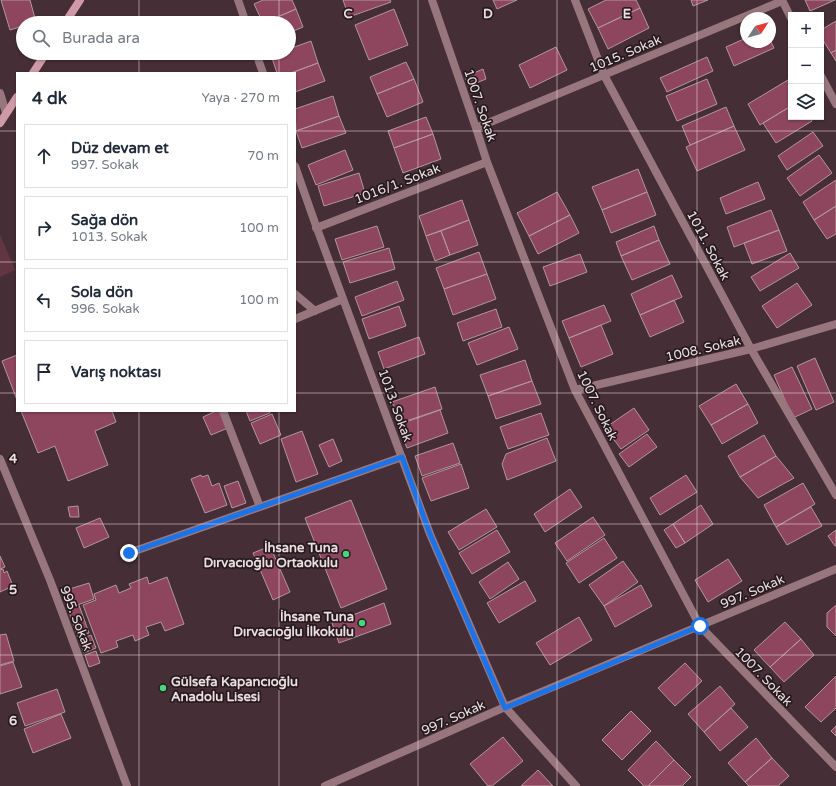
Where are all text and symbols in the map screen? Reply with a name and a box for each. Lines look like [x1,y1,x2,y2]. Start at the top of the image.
text: C [343,6,353,22]
text: D [483,6,493,22]
text: E [623,6,631,22]
north arrow [740,12,776,48]
map controls [788,12,824,120]
button: + [788,12,824,48]
search box [16,16,296,60]
icon: search [30,27,52,49]
text: Burada ara [62,29,140,47]
street label: 1015. Sokak [587,32,664,76]
button: − [788,48,824,84]
street label: 1007. Sokak [460,67,500,144]
button: layers [788,84,824,120]
text: 4 dk [32,88,67,109]
text: Yaya · 270 m [201,90,280,106]
text: Düz devam et [71,139,169,157]
icon: ahead [33,145,55,167]
text: 70 m [247,148,279,164]
text: 997. Sokak [71,157,139,173]
street label: 1016/1. Sokak [352,160,443,208]
street label: 1011. Sokak [683,208,733,283]
text: Sağa dön [71,211,138,229]
icon: right [33,217,55,239]
text: 100 m [239,220,279,236]
text: 1013. Sokak [71,229,148,245]
text: Sola dön [71,283,133,301]
icon: left [33,289,55,311]
text: 100 m [239,292,279,308]
text: 996. Sokak [71,301,140,317]
street label: 1008. Sokak [664,333,742,365]
icon: arrive [33,361,55,383]
text: Varış noktası [71,363,161,381]
street label: 1013. Sokak [374,367,416,444]
street label: 1007. Sokak [573,368,621,443]
text: 4 [9,451,18,467]
place label: İhsane Tuna Dırvacıoğlu Ortaokulu [203,540,338,571]
route end [120,544,138,562]
marker: İhsane Tuna Dırvacıoğlu Ortaokulu [341,549,351,559]
street label: 997. Sokak [718,571,787,613]
text: 5 [9,582,17,598]
street label: 995. Sokak [56,584,96,653]
place label: İhsane Tuna Dırvacıoğlu İlkokulu [233,609,354,640]
route start [691,617,709,635]
marker: İhsane Tuna Dırvacıoğlu İlkokulu [357,618,367,628]
street label: 1007. Sokak [731,644,795,710]
place label: Gülsefa Kapancıoğlu Anadolu Lisesi [171,674,298,705]
marker: Gülsefa Kapancıoğlu Anadolu Lisesi [158,683,168,693]
street label: 997. Sokak [419,697,488,739]
text: 6 [9,713,17,729]

